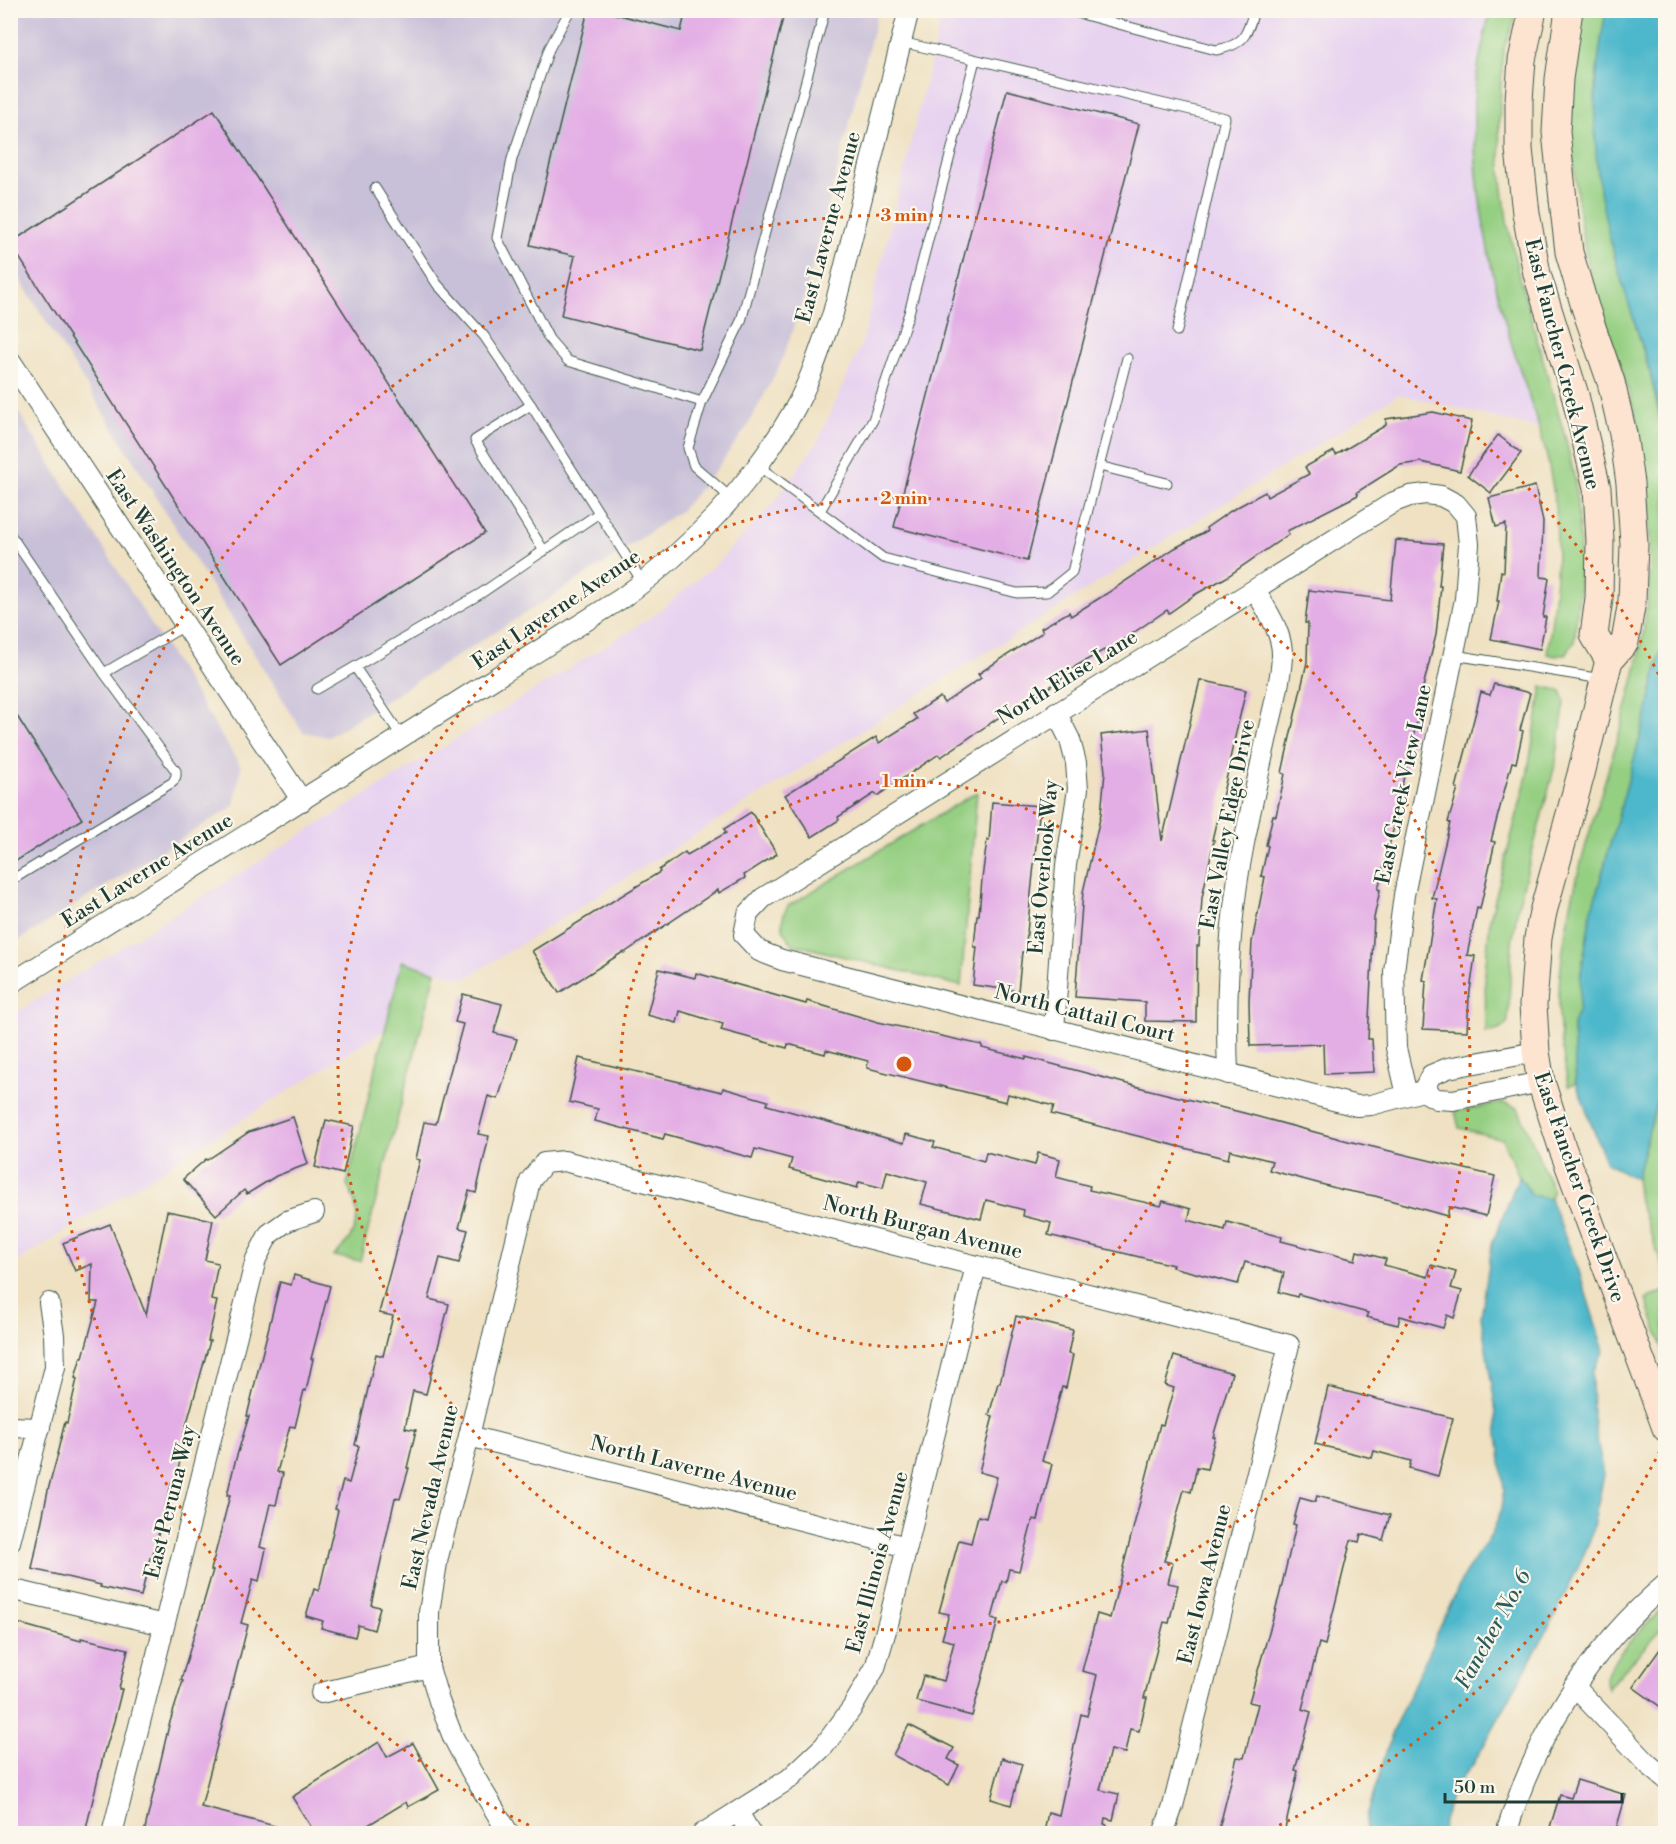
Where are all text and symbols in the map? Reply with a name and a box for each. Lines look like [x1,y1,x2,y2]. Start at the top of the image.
street label: East Laverne Avenue [791,129,867,326]
text: 3 min [881,204,927,227]
street label: East Fancher Creek Avenue [1518,236,1606,493]
street label: East Washington Avenue [100,464,251,671]
text: 2 min [880,487,928,510]
street label: East Laverne Avenue [467,544,646,676]
street label: North Elise Lane [992,624,1143,731]
street label: East Creek View Lane [1370,682,1438,887]
street label: East Valley Edge Drive [1195,717,1261,931]
text: 1 min [882,770,926,793]
street label: East Overlook Way [1023,778,1065,956]
street label: East Laverne Avenue [57,808,238,934]
street label: North Cattail Court [992,979,1178,1049]
centre of rings [894,1054,914,1074]
street label: East Fancher Creek Drive [1527,1069,1631,1306]
street label: North Burgan Avenue [820,1191,1025,1265]
street label: East Nevada Avenue [397,1402,465,1592]
street label: East Peruna Way [139,1422,203,1582]
street label: North Laverne Avenue [588,1431,800,1507]
street label: East Illinois Avenue [841,1468,915,1656]
street label: East Iowa Avenue [1172,1501,1237,1667]
water label: Fancher No. 6 [1449,1565,1537,1694]
scale bar [1445,1766,1622,1804]
text: 50 m [1454,1776,1496,1799]

